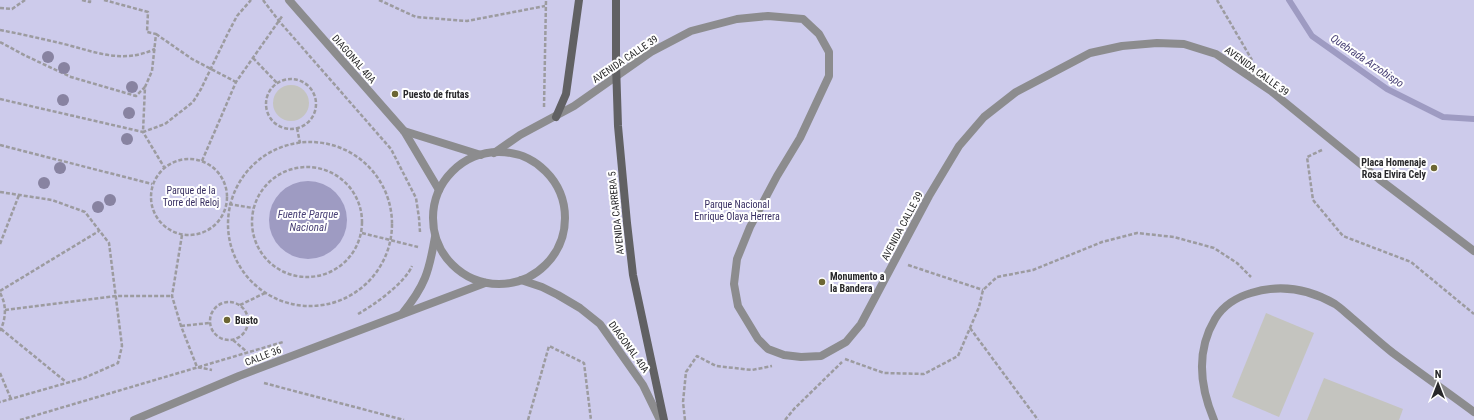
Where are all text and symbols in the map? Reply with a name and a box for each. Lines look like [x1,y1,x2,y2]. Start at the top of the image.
street label: DIAGONAL 40A [330,32,378,86]
water label: Quebrada Arzobispo [1328,32,1406,90]
street label: AVENIDA CALLE 39 [590,33,660,85]
street label: AVENIDA CALLE 39 [1223,44,1291,98]
marker: Puesto de frutas [390,89,400,99]
place label: Puesto de frutas [403,89,469,100]
place label: Placa Homenaje Rosa Elvira Cely [1361,157,1427,180]
marker: Placa Homenaje Rosa Elvira Cely [1429,163,1439,173]
street label: AVENIDA CARRERA 5 [606,171,626,255]
park label: Parque de la Torre del Reloj [163,185,219,208]
street label: AVENIDA CALLE 39 [879,190,925,262]
park label: Parque Nacional Enrique Olaya Herrera [694,199,780,222]
water label: Fuente Parque Nacional [278,208,338,234]
place label: Monumento a la Bandera [830,271,885,294]
marker: Monumento a la Bandera [817,277,827,287]
marker: Busto [222,315,232,325]
place label: Busto [235,315,258,326]
street label: DIAGONAL 40A [607,319,651,375]
street label: CALLE 36 [243,344,283,368]
north arrow [1418,364,1458,404]
text: N [1435,368,1442,381]

